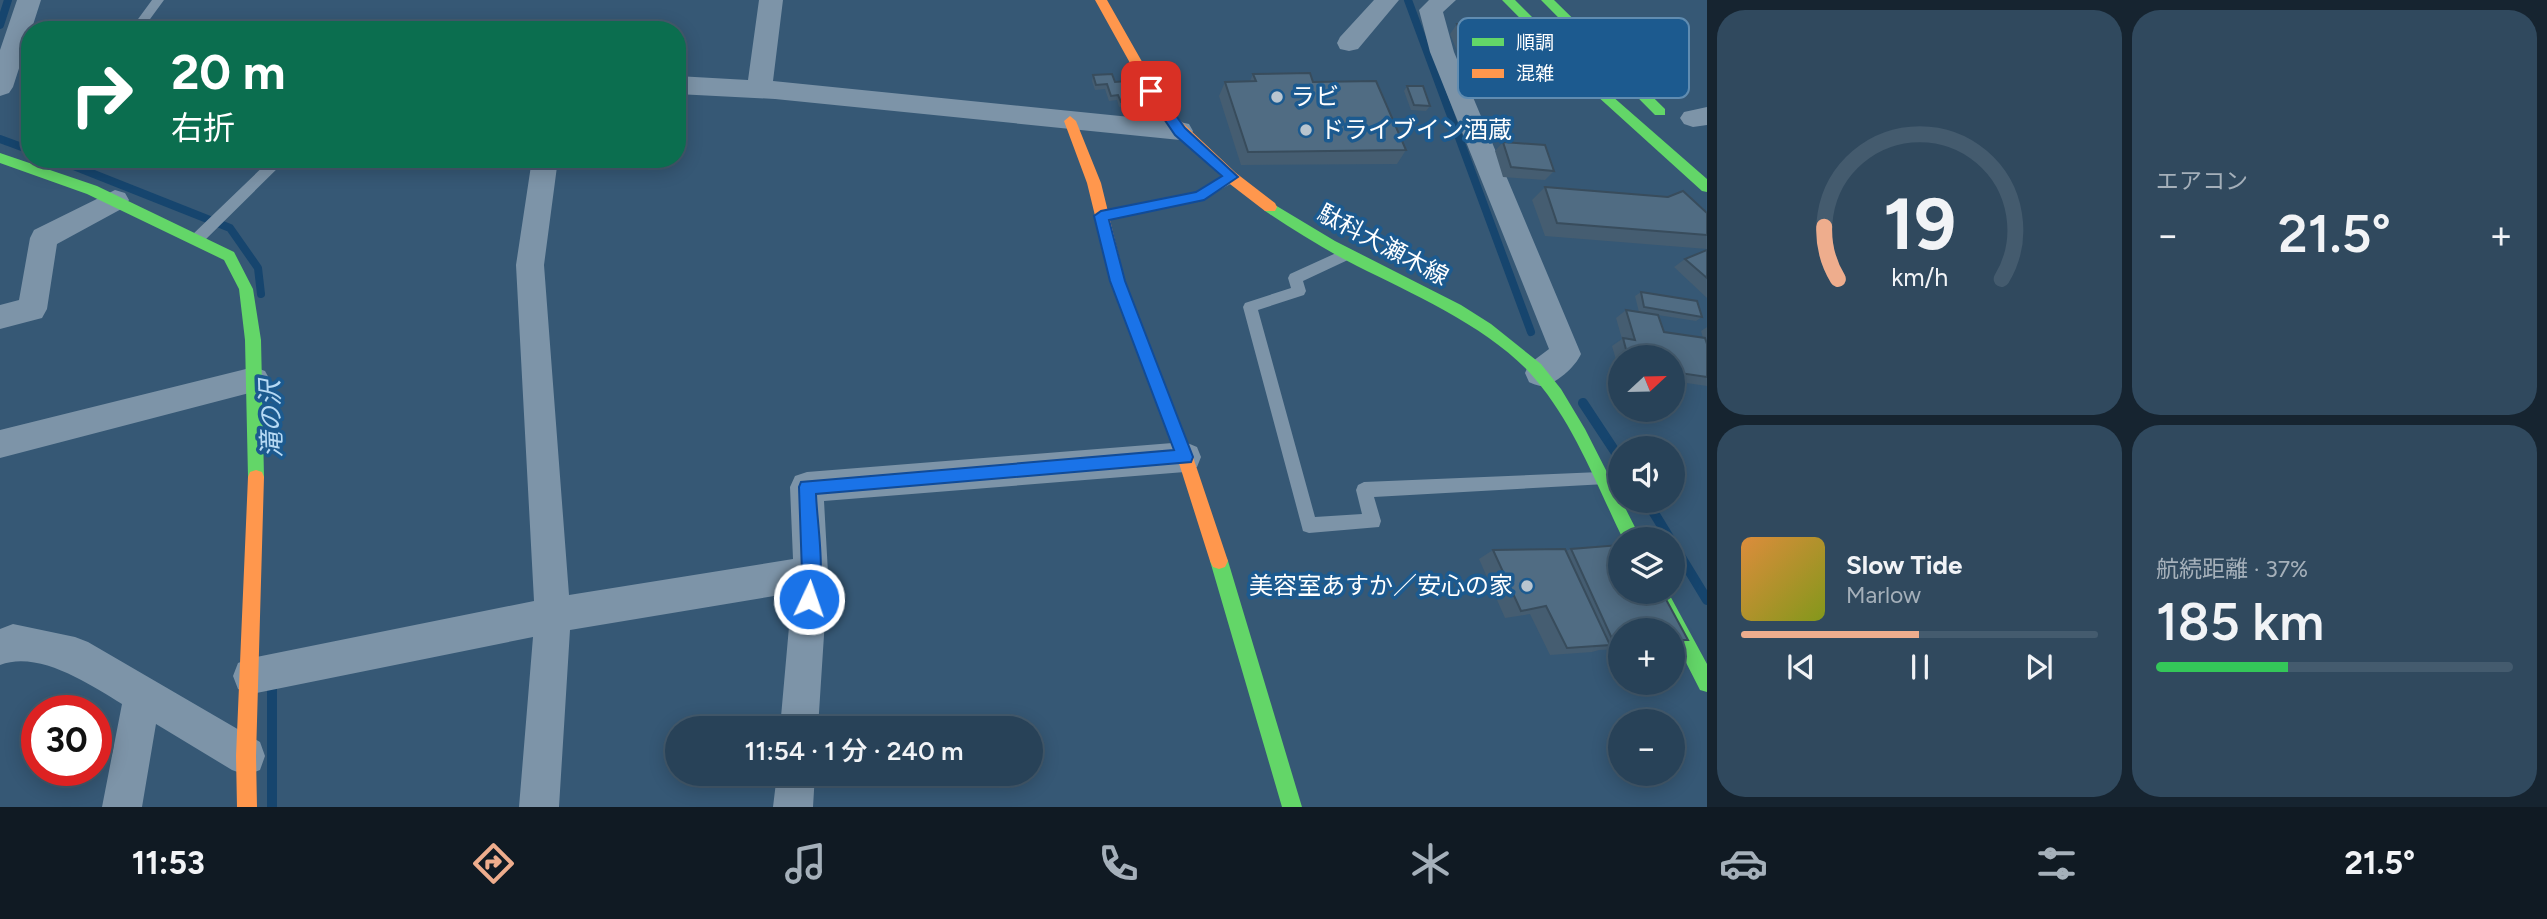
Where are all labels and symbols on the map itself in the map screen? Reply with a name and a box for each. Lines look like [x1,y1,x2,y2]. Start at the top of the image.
legend [1458,18,1689,98]
text: 順調 [1516,31,1554,54]
pin [1121,61,1181,121]
text: 混雑 [1516,62,1554,85]
place label: ラビ [1291,82,1339,111]
marker: ラビ [1269,89,1285,105]
place label: ドライブイン酒蔵 [1320,115,1512,144]
marker: ドライブイン酒蔵 [1298,122,1314,138]
street label: 駄科大瀬木線 [1313,198,1454,291]
north arrow [1608,345,1685,422]
water label: 滝の沢 [254,376,288,459]
position arrow [772,562,846,636]
place label: 美容室あすか／安心の家 [1249,571,1513,600]
marker: 美容室あすか／安心の家 [1519,578,1535,594]
speed limit sign: 30 [21,695,112,786]

